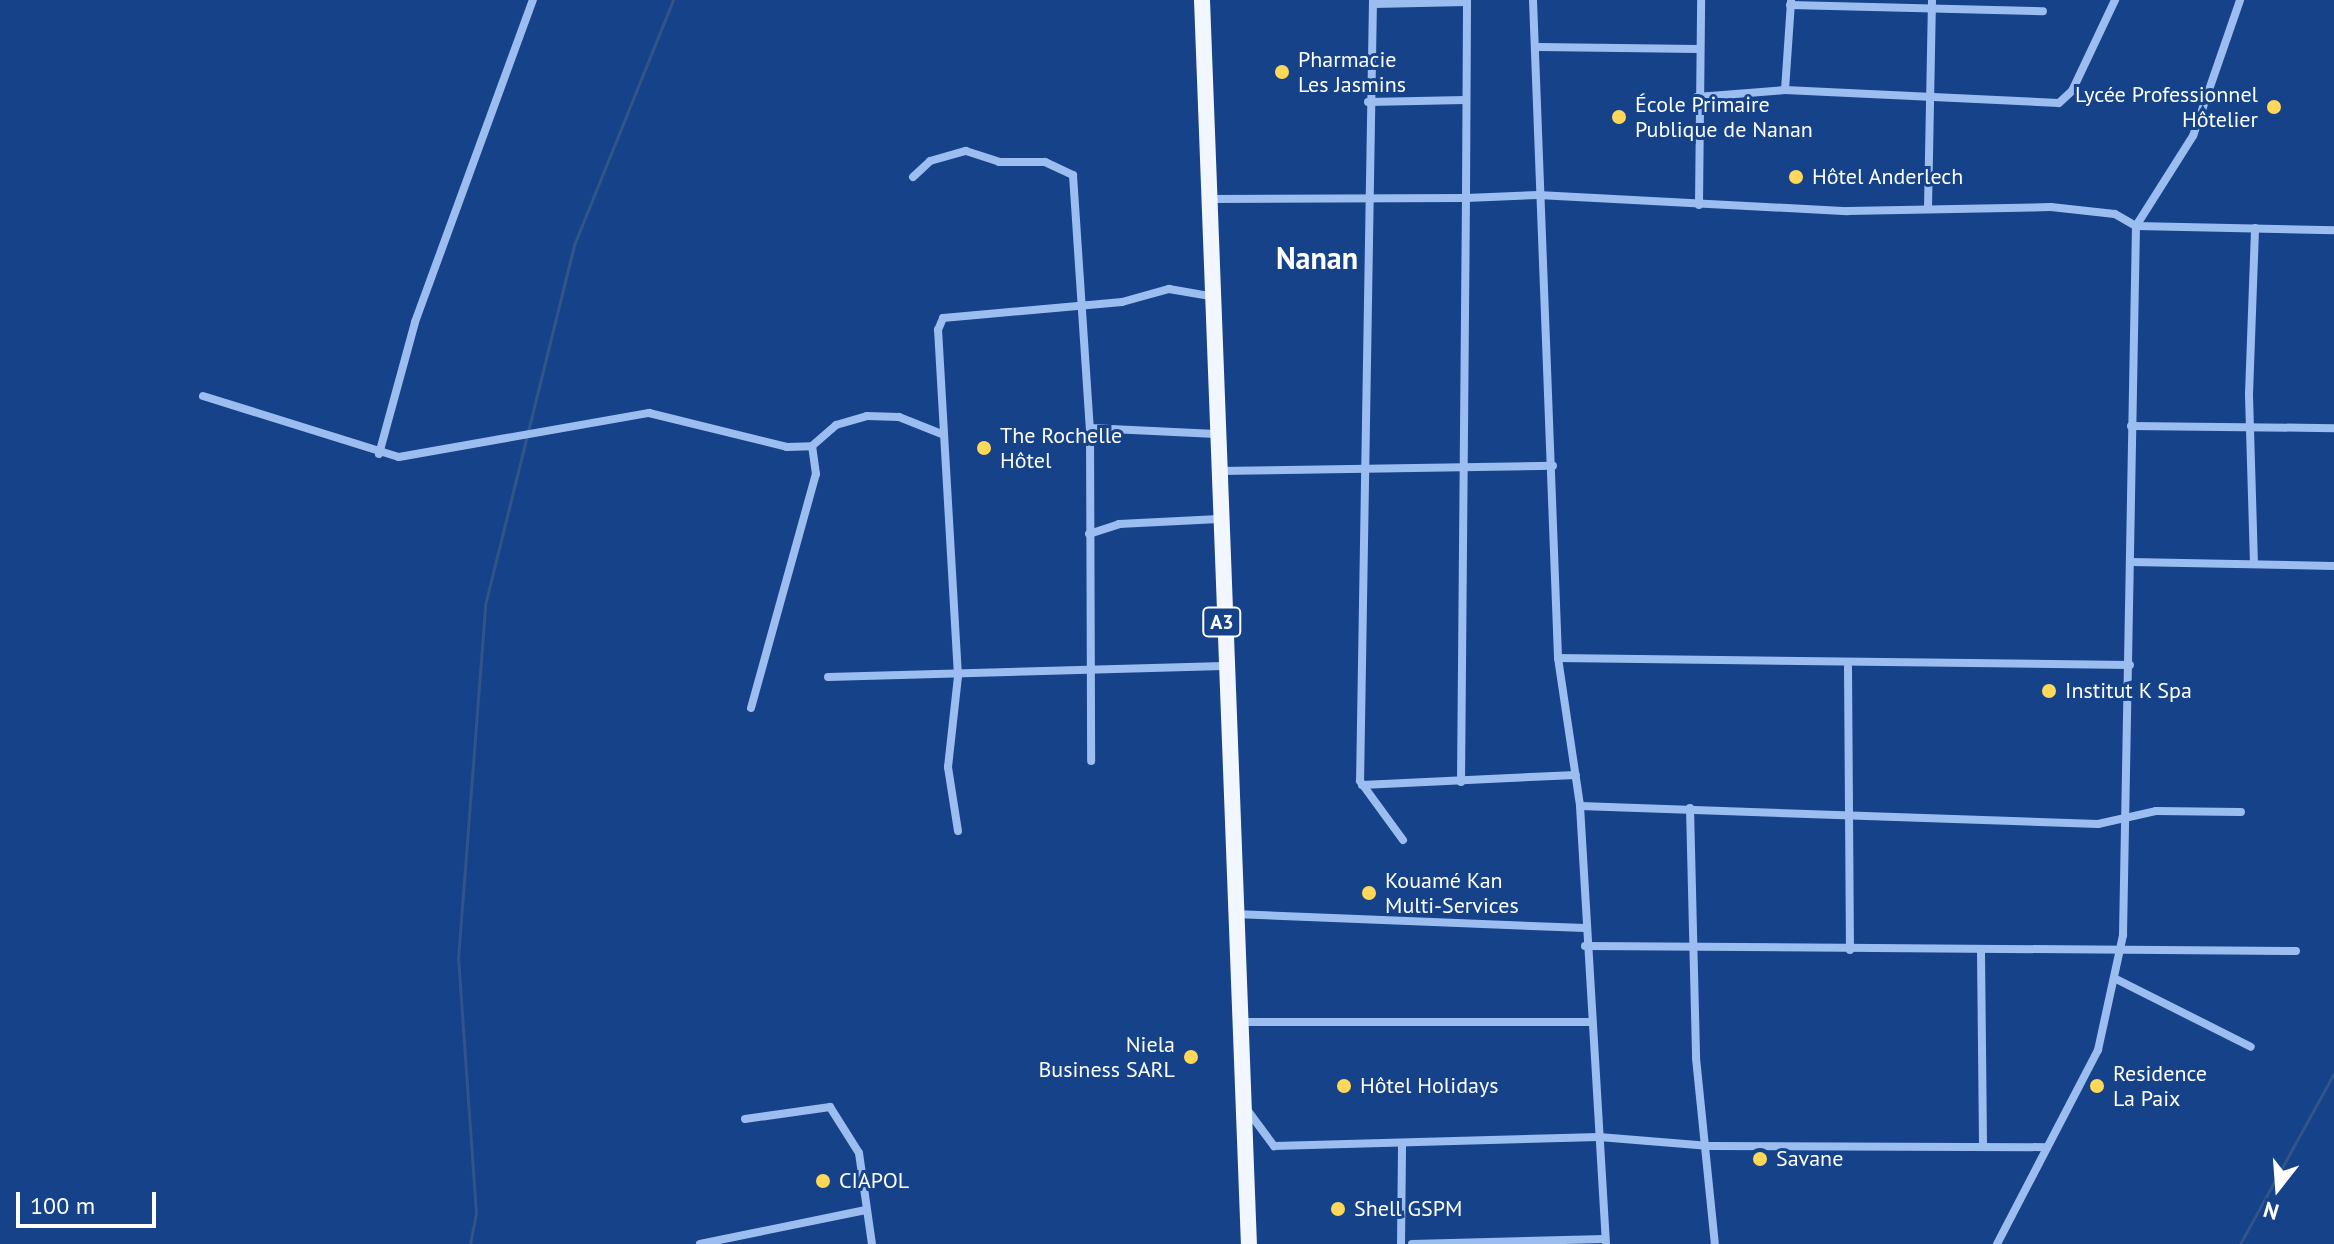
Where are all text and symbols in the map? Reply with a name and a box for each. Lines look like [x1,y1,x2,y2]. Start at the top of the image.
place label: Pharmacie Les Jasmins [1298,46,1406,98]
marker: Pharmacie Les Jasmins [1273,63,1291,81]
place label: Lycée Professionnel Hôtelier [2075,81,2258,132]
place label: École Primaire Publique de Nanan [1635,91,1813,142]
marker: Lycée Professionnel Hôtelier [2265,98,2283,116]
marker: École Primaire Publique de Nanan [1610,108,1628,126]
place label: Hôtel Anderlech [1812,164,1964,190]
marker: Hôtel Anderlech [1787,168,1805,186]
district label: Nanan [1276,240,1358,276]
place label: The Rochelle Hôtel [1000,422,1122,474]
marker: The Rochelle Hôtel [975,439,993,457]
road number: A3 [1202,606,1242,638]
place label: Institut K Spa [2065,678,2192,704]
marker: Institut K Spa [2040,682,2058,700]
place label: Kouamé Kan Multi-Services [1385,867,1519,918]
marker: Kouamé Kan Multi-Services [1360,884,1378,902]
place label: Niela Business SARL [1039,1031,1175,1082]
marker: Niela Business SARL [1182,1048,1200,1066]
place label: Residence La Paix [2113,1060,2207,1112]
place label: Hôtel Holidays [1360,1073,1498,1099]
marker: Hôtel Holidays [1335,1077,1353,1095]
marker: Residence La Paix [2088,1077,2106,1095]
place label: Savane [1776,1146,1843,1172]
north arrow [2238,1148,2318,1228]
marker: Savane [1751,1150,1769,1168]
place label: CIAPOL [839,1168,909,1194]
marker: CIAPOL [814,1172,832,1190]
scale bar [20,1176,160,1226]
text: 100 m [30,1190,95,1221]
text: N [2260,1195,2282,1226]
place label: Shell GSPM [1354,1196,1462,1222]
marker: Shell GSPM [1329,1200,1347,1218]

